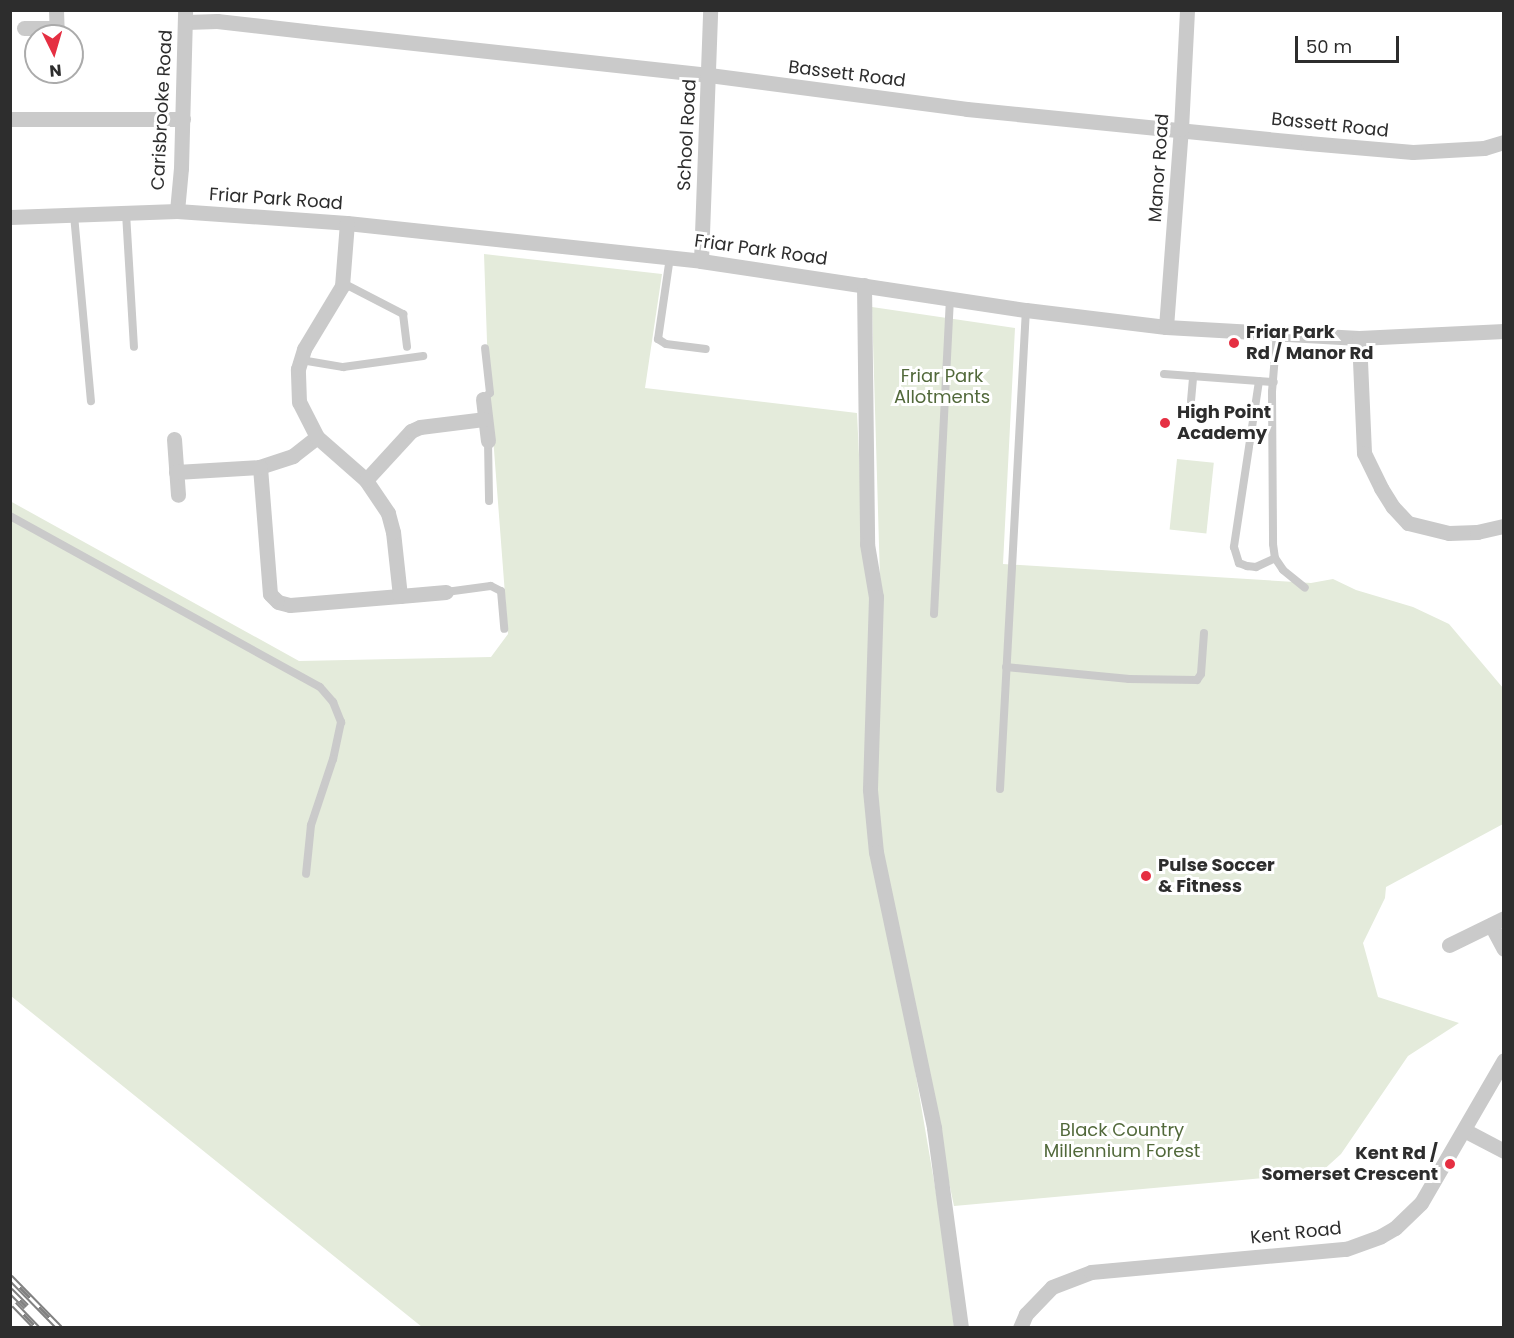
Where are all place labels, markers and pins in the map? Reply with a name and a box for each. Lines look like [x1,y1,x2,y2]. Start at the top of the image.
place label: Friar Park Rd / Manor Rd [1246,322,1374,364]
marker: Friar Park Rd / Manor Rd [1227,336,1241,350]
place label: High Point Academy [1177,402,1271,444]
marker: High Point Academy [1158,416,1172,430]
place label: Pulse Soccer & Fitness [1158,855,1275,898]
marker: Pulse Soccer & Fitness [1139,869,1153,883]
place label: Kent Rd / Somerset Crescent [1261,1143,1438,1186]
marker: Kent Rd / Somerset Crescent [1443,1157,1457,1171]

